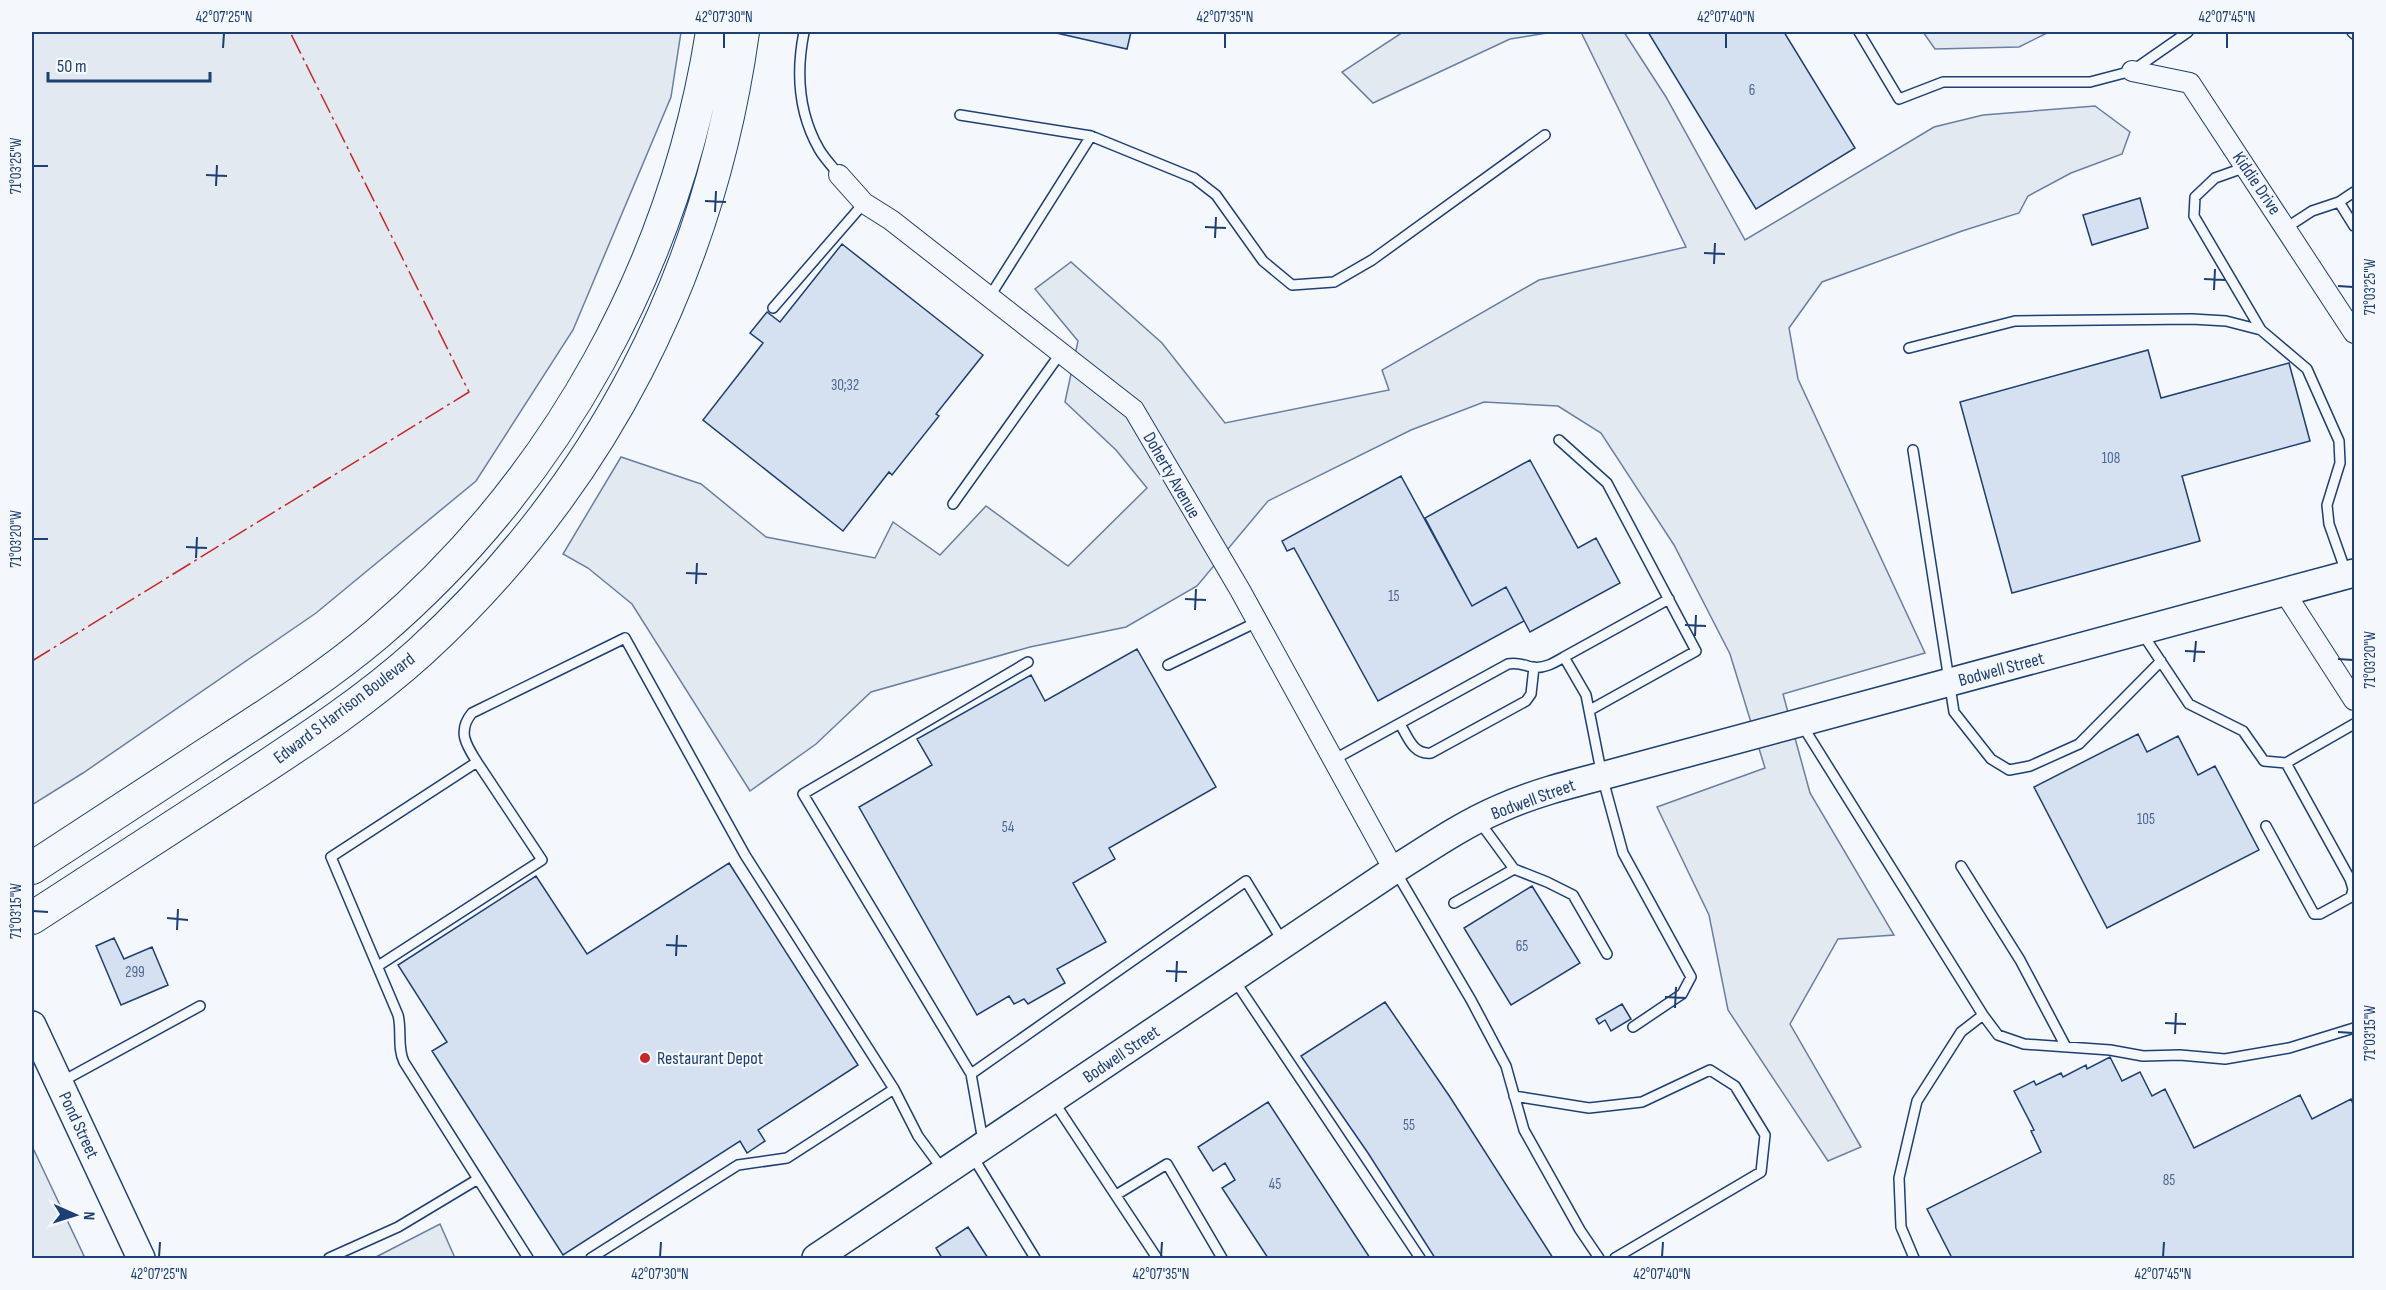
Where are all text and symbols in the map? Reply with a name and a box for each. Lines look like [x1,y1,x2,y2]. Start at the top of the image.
text: 42°07'25"N [196,8,252,27]
text: 42°07'30"N [695,8,753,27]
text: 42°07'35"N [1197,8,1253,27]
text: 42°07'40"N [1697,8,1755,27]
text: 42°07'45"N [2199,8,2255,27]
scale bar [48,45,210,83]
text: 50 m [57,56,87,77]
house number: 6 [1749,81,1755,100]
text: 71°03'25"W [7,137,26,194]
street label: Kiddie Drive [2228,148,2285,219]
text: 71°03'25"W [2361,258,2380,315]
house number: 30;32 [831,376,859,395]
street label: Doherty Avenue [1138,428,1205,522]
house number: 108 [2102,449,2120,468]
text: 71°03'20"W [7,510,26,568]
house number: 15 [1388,587,1400,606]
text: 71°03'20"W [2361,631,2380,689]
street label: Bodwell Street [1956,648,2047,691]
street label: Edward S Harrison Boulevard [270,649,419,768]
street label: Bodwell Street [1488,774,1578,824]
house number: 105 [2137,810,2155,829]
house number: 54 [1002,818,1014,837]
text: 71°03'15"W [7,883,26,939]
house number: 65 [1516,937,1528,956]
house number: 299 [125,963,145,982]
text: 71°03'15"W [2361,1005,2380,1061]
street label: Bodwell Street [1079,1021,1164,1088]
place label: Restaurant Depot [657,1048,764,1069]
marker: Restaurant Depot [638,1051,652,1065]
street label: Pond Street [54,1089,103,1162]
house number: 55 [1403,1116,1415,1135]
house number: 85 [2163,1171,2175,1190]
house number: 45 [1269,1175,1281,1194]
north arrow [45,1185,105,1245]
text: N [79,1211,98,1220]
text: 42°07'25"N [131,1265,187,1284]
text: 42°07'30"N [631,1265,689,1284]
text: 42°07'35"N [1133,1265,1189,1284]
text: 42°07'40"N [1633,1265,1691,1284]
text: 42°07'45"N [2135,1265,2191,1284]

